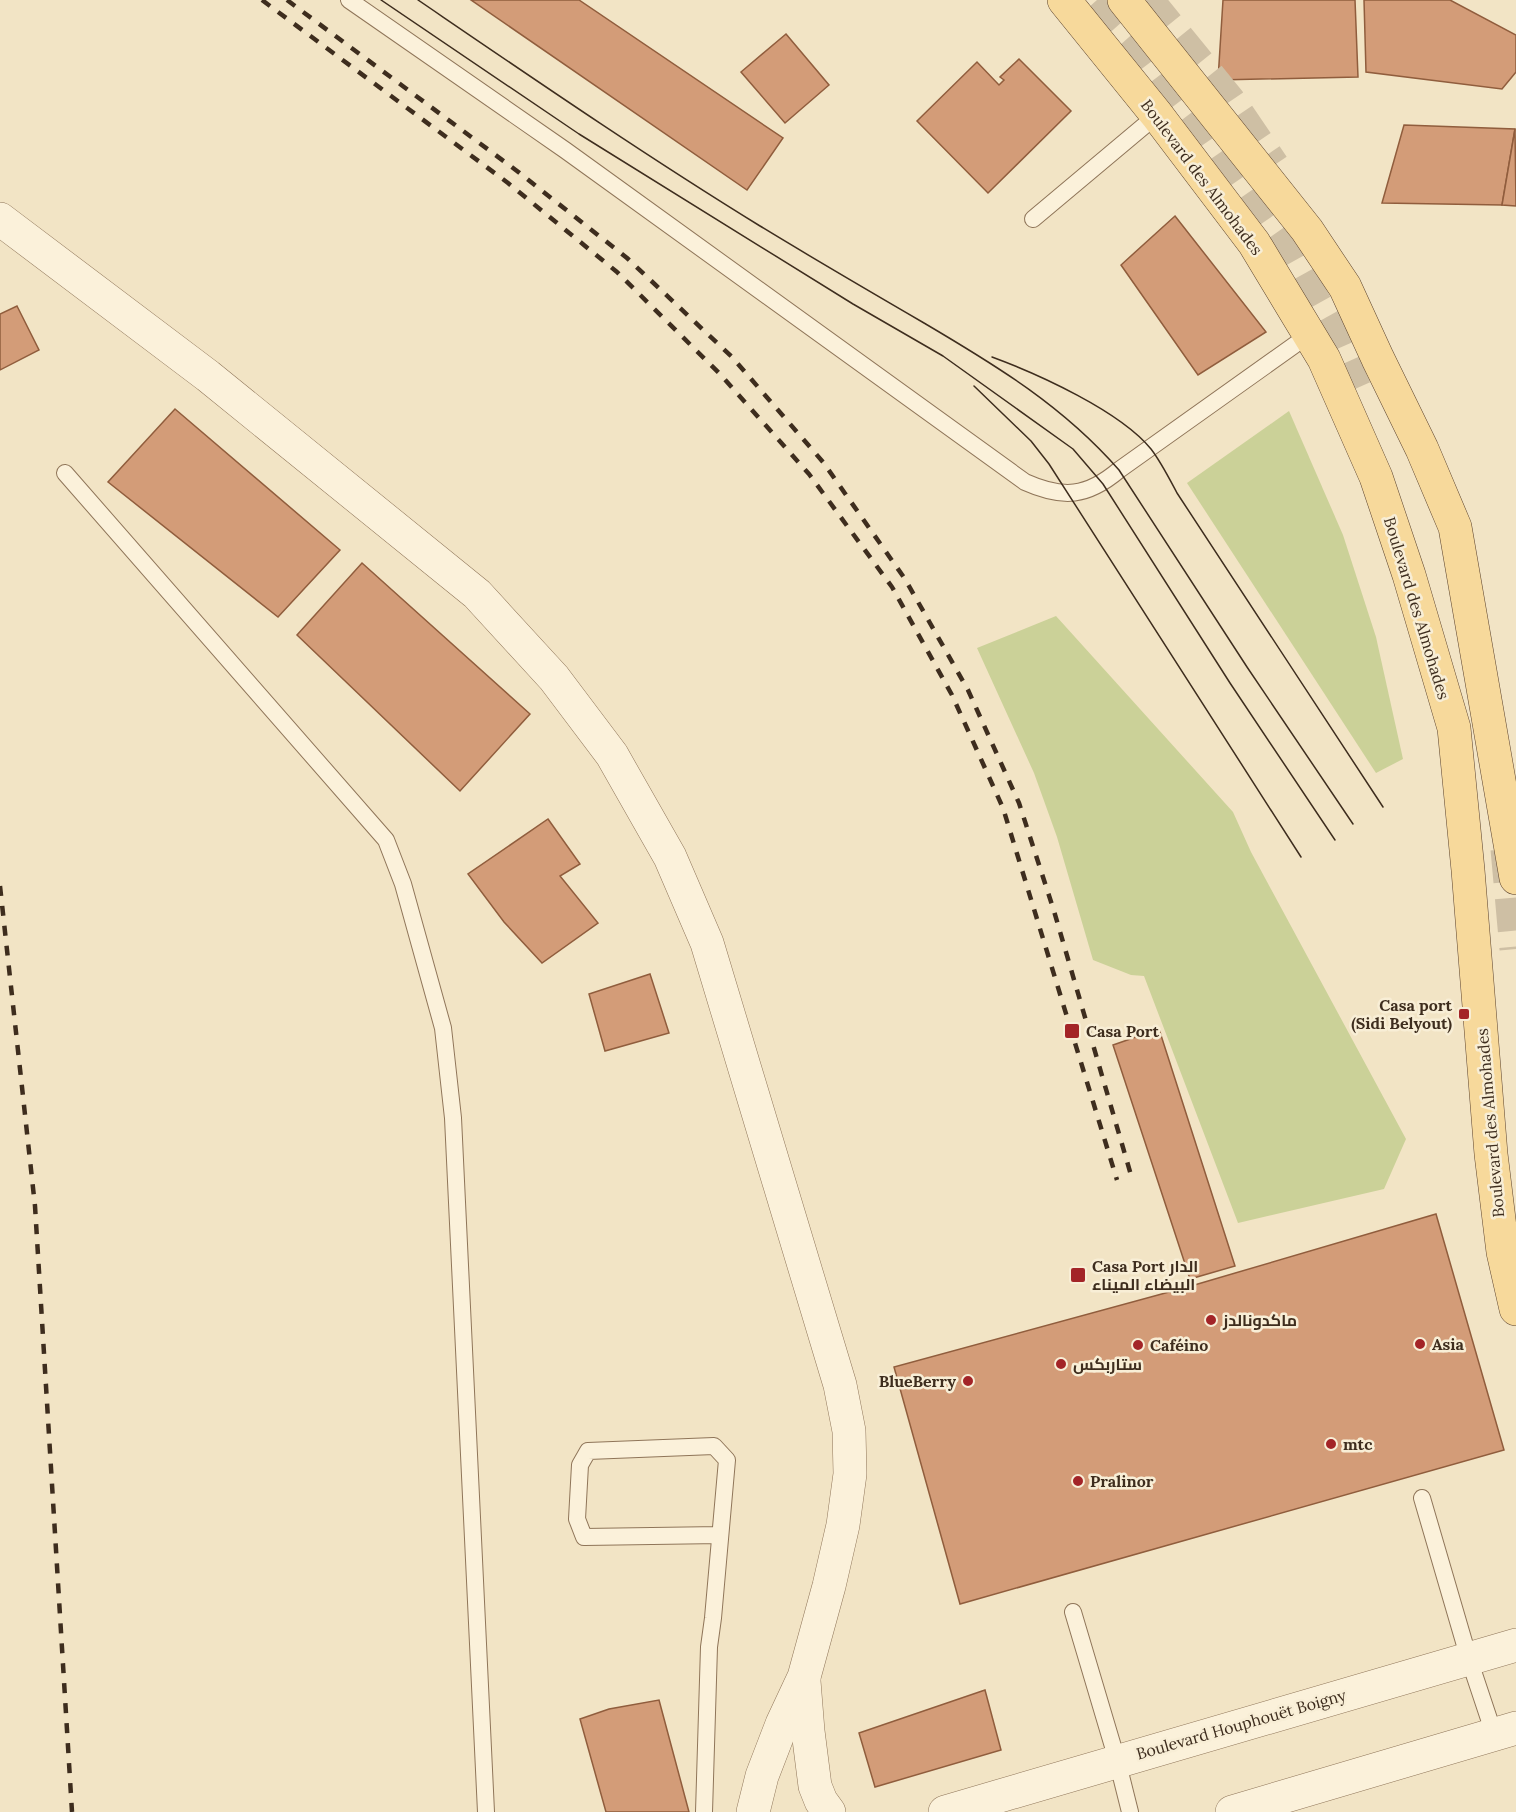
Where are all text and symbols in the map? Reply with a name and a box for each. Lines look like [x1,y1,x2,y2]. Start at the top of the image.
street label: Boulevard des Almohades [1137,95,1267,259]
street label: Boulevard des Almohades [1380,514,1454,702]
place label: Casa port (Sidi Belyout) [1351,995,1452,1034]
marker: Casa port (Sidi Belyout) [1457,1007,1471,1021]
place label: Casa Port [1086,1021,1159,1041]
marker: Casa Port [1063,1022,1081,1040]
street label: Boulevard des Almohades [1472,1028,1508,1218]
place label: Casa Port الدار البيضاء الميناء [1092,1256,1198,1294]
marker: Casa Port الدار البيضاء الميناء [1069,1266,1087,1284]
place label: ماكدونالدز [1222,1310,1297,1330]
marker: ماكدونالدز [1204,1313,1218,1327]
place label: Asia [1432,1334,1465,1354]
place label: Caféino [1150,1335,1208,1355]
marker: Asia [1413,1337,1427,1351]
marker: Caféino [1131,1338,1145,1352]
place label: ستاربكس [1073,1354,1142,1374]
marker: ستاربكس [1054,1357,1068,1371]
place label: BlueBerry [879,1371,956,1391]
marker: BlueBerry [961,1374,975,1388]
place label: mtc [1343,1434,1373,1454]
marker: mtc [1324,1437,1338,1451]
place label: Pralinor [1090,1471,1154,1491]
marker: Pralinor [1071,1474,1085,1488]
street label: Boulevard Houphouët Boigny [1134,1684,1349,1764]

